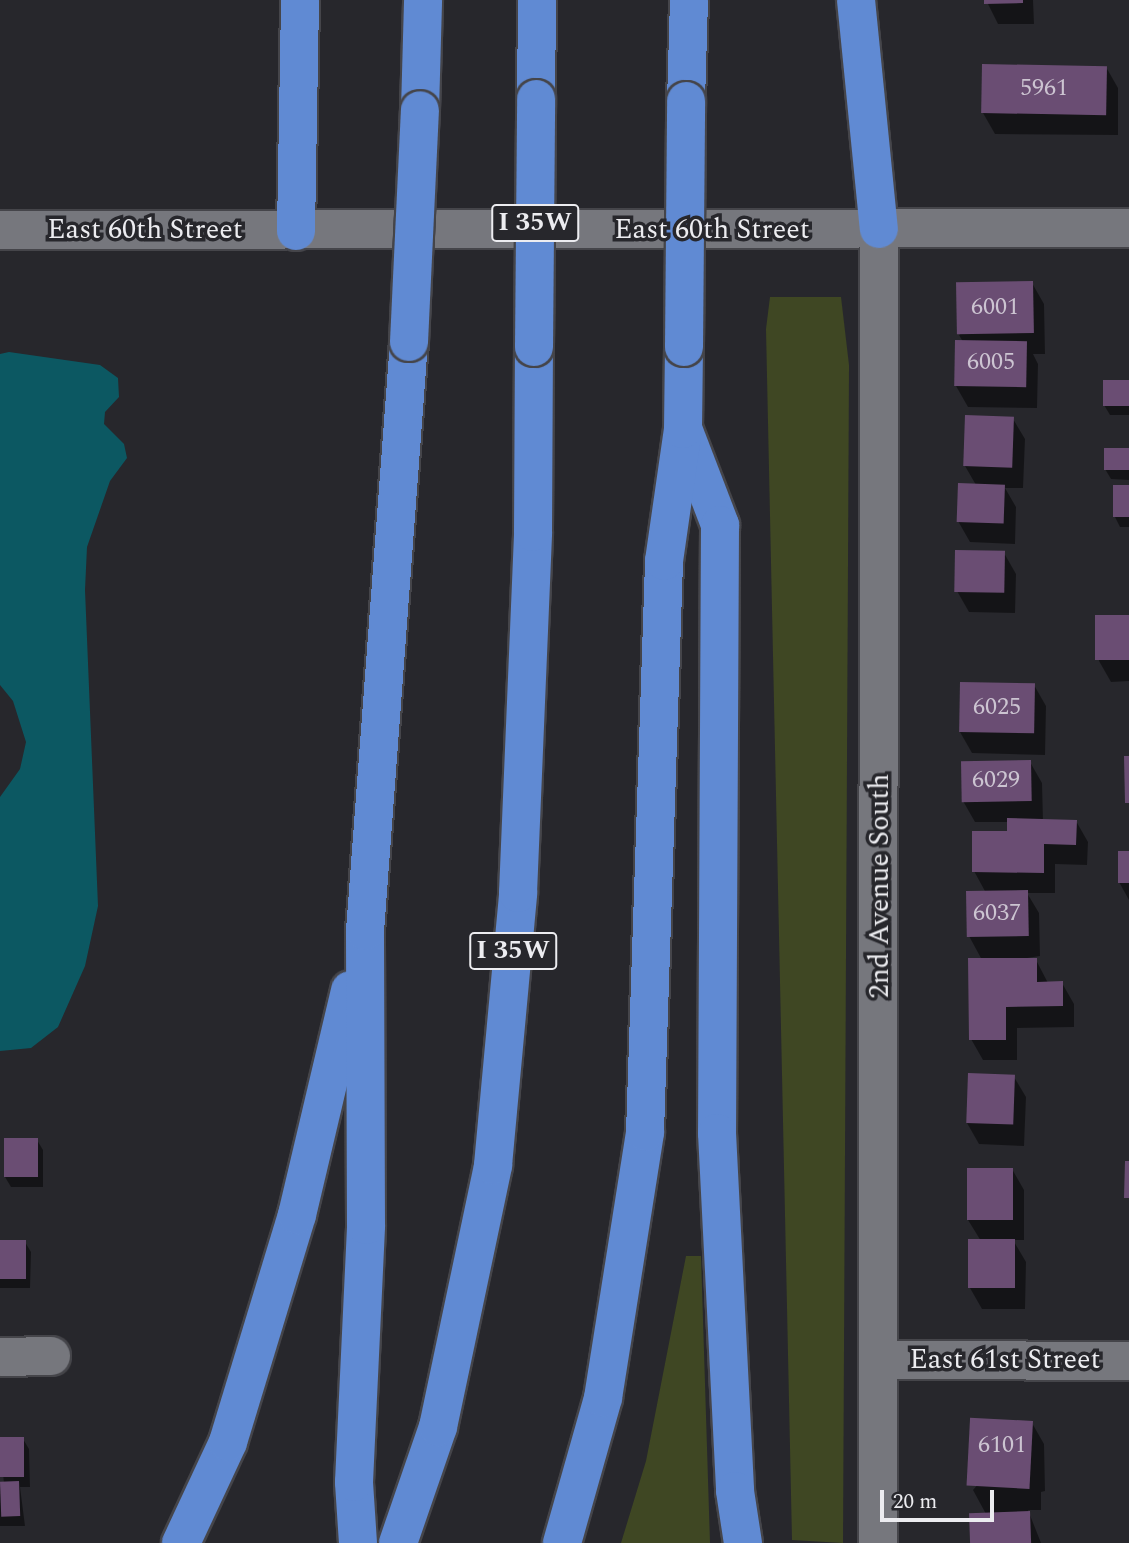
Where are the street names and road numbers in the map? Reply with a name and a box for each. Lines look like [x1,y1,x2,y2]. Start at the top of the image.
road number: I 35W [490,200,580,246]
street label: East 60th Street [47,213,243,247]
street label: East 60th Street [614,213,810,247]
street label: 2nd Avenue South [863,774,897,998]
road number: I 35W [468,928,558,974]
street label: East 61st Street [910,1343,1100,1377]

